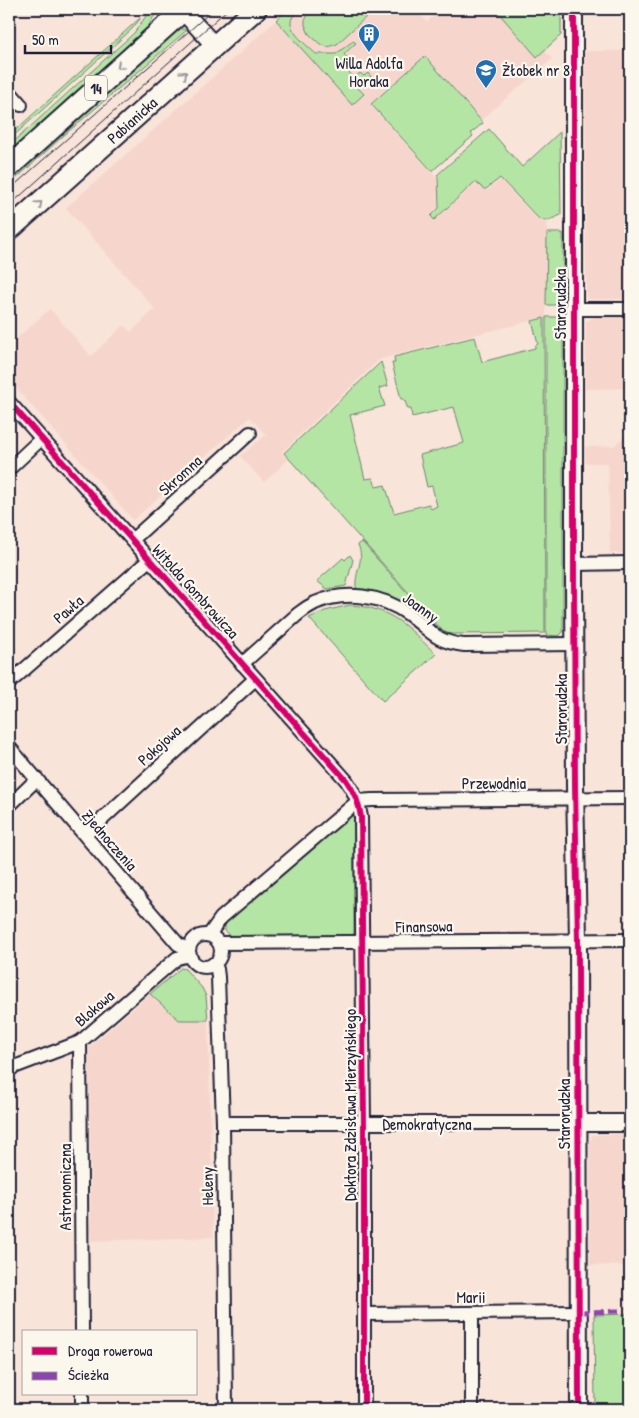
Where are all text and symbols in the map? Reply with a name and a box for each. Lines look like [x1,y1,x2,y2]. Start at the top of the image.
scale bar [25,22,111,54]
building icon: Willa Adolfa Horaka [357,22,381,53]
text: 50 m [32,29,59,50]
place label: Willa Adolfa Horaka [335,52,403,92]
school or university icon: Żłobek nr 8 [474,58,498,89]
place label: Żłobek nr 8 [502,59,570,81]
one-way arrow [117,60,126,69]
one-way arrow [178,70,187,79]
road number: 14 [85,76,107,100]
street label: Pabianicka [102,92,162,148]
one-way arrow [34,200,43,209]
street label: Starorudzka [549,269,571,339]
street label: Skromna [154,450,206,500]
street label: Witolda Gombrowicza [148,539,244,643]
street label: Joanny [398,586,444,628]
street label: Pawła [48,590,88,628]
street label: Starorudzka [550,674,572,744]
street label: Pokojowa [133,720,185,770]
street label: Przewodnia [462,772,526,794]
street label: Zjednoczenia [77,805,143,875]
street label: Finansowa [395,915,452,938]
street label: Blokowa [70,985,118,1031]
street label: Doktora Zdzisława Mierzyńskiego [339,1008,361,1201]
street label: Starorudzka [553,1079,575,1149]
street label: Demokratyczna [382,1113,472,1135]
street label: Astronomiczna [54,1144,76,1230]
street label: Heleny [196,1166,218,1205]
street label: Marii [456,1286,486,1308]
legend [22,1330,198,1396]
text: Droga rowerowa [68,1340,152,1361]
text: Ścieżka [68,1364,109,1385]

